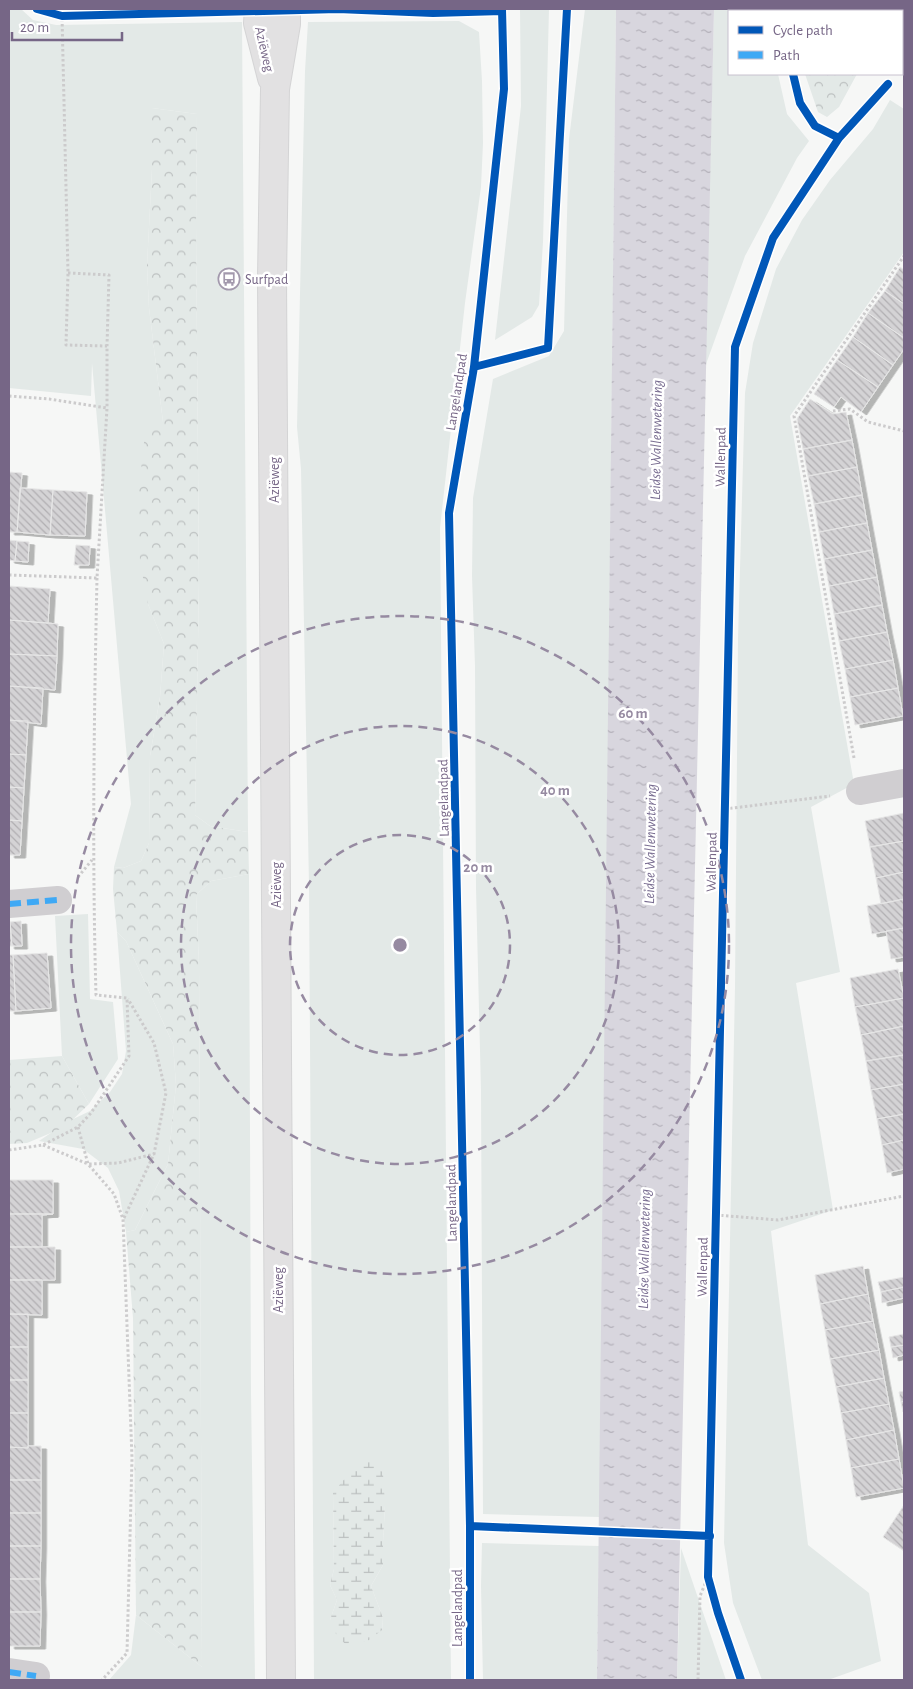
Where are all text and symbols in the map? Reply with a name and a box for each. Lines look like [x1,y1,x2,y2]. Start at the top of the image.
scale bar [12,10,122,42]
legend [728,10,903,75]
text: 20 m [20,20,49,35]
text: Cycle path [773,23,833,38]
street label: Aziëweg [252,25,276,73]
text: Path [773,48,800,63]
bus stop icon: Surfpad [217,267,241,291]
place label: Surfpad [245,273,288,287]
street label: Langelandpad [444,353,470,432]
water label: Leidse Wallenwetering [648,380,665,500]
street label: Wallenpad [713,427,729,487]
street label: Aziëweg [268,457,282,503]
text: 60 m [618,706,648,721]
street label: Langelandpad [436,759,452,837]
text: 40 m [540,783,570,798]
water label: Leidse Wallenwetering [642,784,659,904]
street label: Wallenpad [704,832,720,892]
text: 20 m [463,860,493,875]
street label: Aziëweg [270,862,284,908]
centre of rings [391,936,409,954]
street label: Langelandpad [444,1164,460,1242]
water label: Leidse Wallenwetering [636,1189,653,1309]
street label: Wallenpad [695,1237,711,1297]
street label: Aziëweg [272,1267,286,1313]
street label: Langelandpad [451,1569,465,1647]

